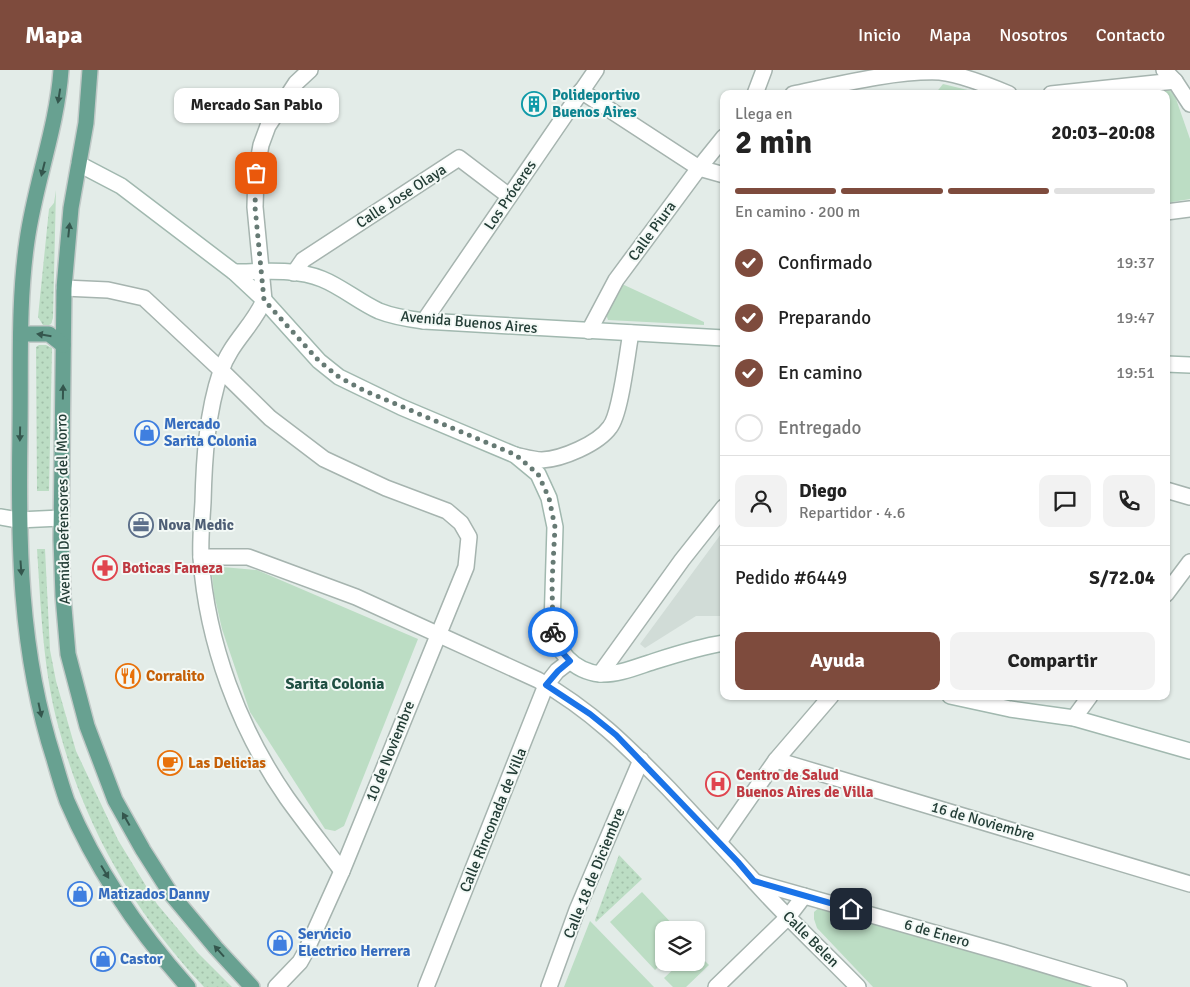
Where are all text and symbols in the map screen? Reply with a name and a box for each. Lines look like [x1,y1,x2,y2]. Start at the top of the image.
text: Mapa [25,20,83,50]
text: Inicio [858,24,901,46]
text: Mapa [929,24,971,46]
text: Nosotros [999,24,1068,46]
text: Contacto [1096,24,1165,46]
place label: Polideportivo Buenos Aires [552,86,640,121]
one-way arrow [54,88,62,104]
callout: Mercado San Pablo [174,88,338,123]
building icon: Polideportivo Buenos Aires [521,91,547,117]
text: Mercado San Pablo [190,95,323,115]
text: Llega en [735,104,793,124]
text: 20:03–20:08 [1051,121,1155,145]
text: 2 min [735,123,812,162]
pin [235,152,277,194]
street label: Los Próceres [480,156,540,233]
icon: bag [242,159,270,187]
street label: Calle Jose Olaya [353,160,449,232]
one-way arrow [39,161,47,176]
street label: Calle Piura [624,198,680,264]
text: En camino · 200 m [735,202,860,222]
one-way arrow [65,222,73,238]
icon: check [735,249,763,277]
text: Confirmado [778,251,872,275]
text: 19:37 [1116,253,1155,273]
icon: check [735,304,763,332]
text: Preparando [778,306,871,330]
street label: Avenida Buenos Aires [400,307,539,337]
text: 19:47 [1116,308,1155,328]
one-way arrow [35,331,51,339]
icon: check [735,359,763,387]
text: En camino [778,361,862,385]
text: 19:51 [1116,363,1155,383]
one-way arrow [59,384,67,400]
street label: Avenida Defensores del Morro [52,413,74,604]
place label: Mercado Sarita Colonia [164,415,257,450]
text: Entregado [778,416,861,440]
shop icon: Mercado Sarita Colonia [134,420,160,446]
one-way arrow [16,426,24,442]
button: person [735,475,787,527]
button: chat [1039,475,1091,527]
button: phone [1103,475,1155,527]
text: Diego [799,479,847,503]
text: Repartidor · 4.6 [799,503,905,523]
office icon: Nova Medic [128,512,154,538]
place label: Nova Medic [158,516,234,534]
pharmacy icon: Boticas Fameza [92,555,118,581]
place label: Boticas Fameza [122,559,223,577]
one-way arrow [17,560,25,576]
text: Pedido #6449 [735,566,847,590]
text: S/72.04 [1089,566,1155,590]
courier [528,607,578,657]
icon: bike [539,618,567,646]
button: Ayuda [735,632,940,690]
button: Compartir [950,632,1155,690]
restaurant icon: Corralito [115,663,141,689]
place label: Corralito [146,667,205,685]
district label: Sarita Colonia [285,674,385,694]
street label: 10 de Noviembre [362,698,418,804]
one-way arrow [36,702,44,717]
street label: Calle Rinconada de Villa [456,745,530,895]
cafe icon: Las Delicias [157,750,183,776]
place label: Las Delicias [188,754,266,772]
place label: Centro de Salud Buenos Aires de Villa [736,766,874,801]
hospital icon: Centro de Salud Buenos Aires de Villa [705,771,731,797]
street label: 16 de Noviembre [929,798,1037,844]
street label: Calle 18 de Diciembre [560,805,628,941]
one-way arrow [121,812,130,825]
one-way arrow [100,865,109,878]
shop icon: Matizados Danny [67,881,93,907]
place label: Matizados Danny [98,885,210,903]
pin [830,888,872,930]
icon: home [837,895,865,923]
street label: Calle Belen [779,907,843,971]
street label: 6 de Enero [902,915,972,951]
map controls [655,921,705,971]
button: layers [655,921,705,971]
place label: Servicio Electrico Herrera [298,925,411,960]
shop icon: Servicio Electrico Herrera [267,930,293,956]
shop icon: Castor [90,946,116,972]
one-way arrow [213,946,225,958]
place label: Castor [120,950,163,968]

